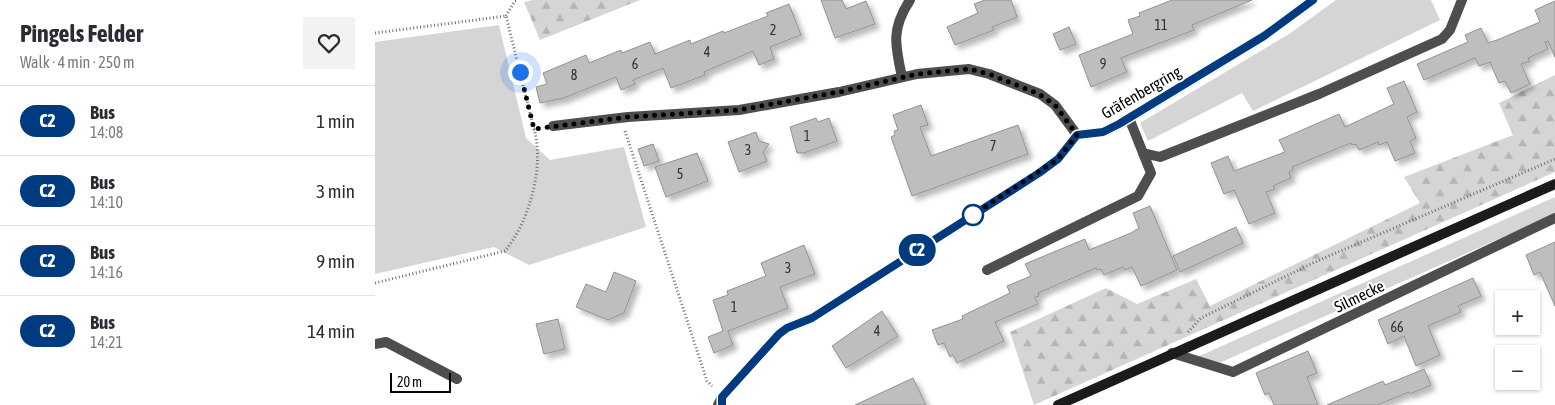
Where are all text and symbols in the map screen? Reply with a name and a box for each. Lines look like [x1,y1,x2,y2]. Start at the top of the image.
button: heart [303,17,355,69]
house number: 11 [1154,17,1168,33]
text: Pingels Felder [20,20,143,47]
house number: 2 [770,22,776,38]
house number: 4 [704,44,711,60]
text: Walk · 4 min · 250 m [20,53,134,71]
house number: 6 [632,56,639,72]
house number: 9 [1100,56,1106,72]
your location [508,60,533,85]
street label: Gräfenbergring [1098,62,1185,123]
house number: 8 [571,67,578,83]
text: Bus [90,101,115,123]
text: C2 [39,110,56,131]
text: 1 min [316,110,355,132]
text: 14:08 [90,123,123,141]
house number: 1 [804,128,810,144]
house number: 7 [990,138,996,154]
house number: 3 [745,142,751,158]
house number: 5 [677,166,683,182]
text: Bus [90,171,115,193]
text: C2 [39,180,56,201]
text: 3 min [316,180,355,202]
text: 14:10 [90,193,123,211]
unlabelled marker [962,204,984,226]
line badge: C2 [895,234,939,266]
text: C2 [909,239,925,260]
text: Bus [90,241,115,263]
text: C2 [39,250,56,271]
text: 9 min [316,250,355,272]
house number: 3 [785,260,791,276]
text: 14:16 [90,263,123,281]
street label: Silmecke [1331,276,1387,316]
map controls [1495,290,1540,390]
button: + [1495,290,1540,335]
house number: 1 [731,299,737,315]
text: Bus [90,311,115,333]
house number: 66 [1390,319,1404,335]
text: C2 [39,320,56,341]
text: 14 min [307,320,355,342]
house number: 4 [874,323,881,339]
text: 14:21 [90,333,123,351]
button: − [1495,345,1540,390]
scale bar [390,370,451,393]
text: 20 m [397,374,422,390]

